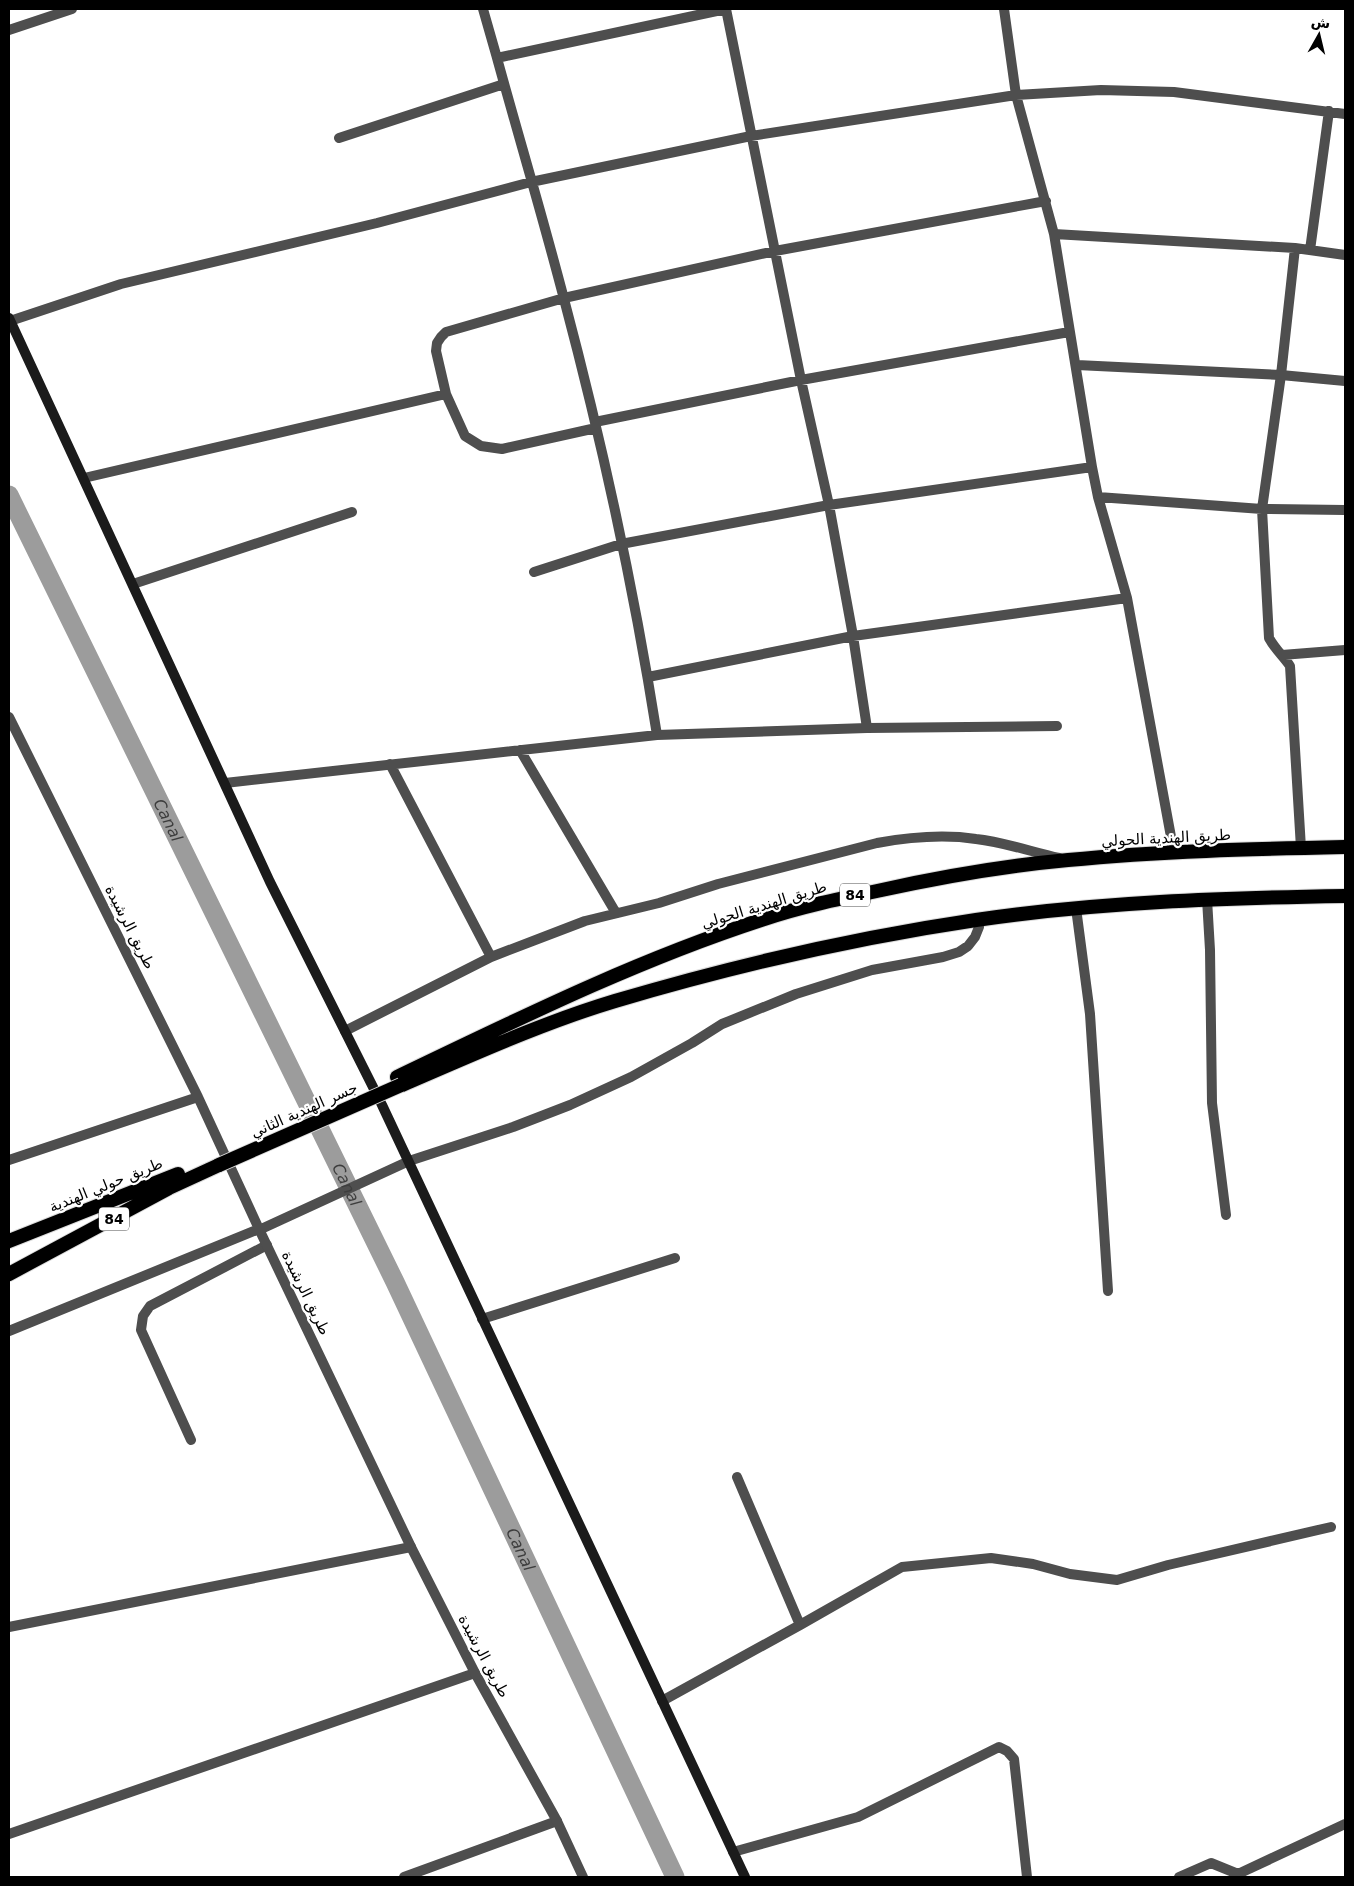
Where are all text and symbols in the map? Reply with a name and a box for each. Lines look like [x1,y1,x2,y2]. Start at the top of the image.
north arrow [1294,10,1344,60]
text: ش [1310,13,1331,31]
water label: Canal [149,796,187,845]
street label: طريق الهندية الحولي [1101,826,1231,851]
street label: طريق الهندية الحولي [699,877,829,934]
street label: طريق الرشيدة [101,882,159,972]
road number: 84 [840,884,870,906]
street label: جسر الهندية الثاني [248,1078,361,1143]
street label: طريق حولي الهندية [47,1154,166,1217]
water label: Canal [328,1160,366,1210]
road number: 84 [99,1208,129,1230]
street label: طريق الرشيدة [278,1248,334,1338]
water label: Canal [502,1525,539,1575]
street label: طريق الرشيدة [455,1611,513,1701]

